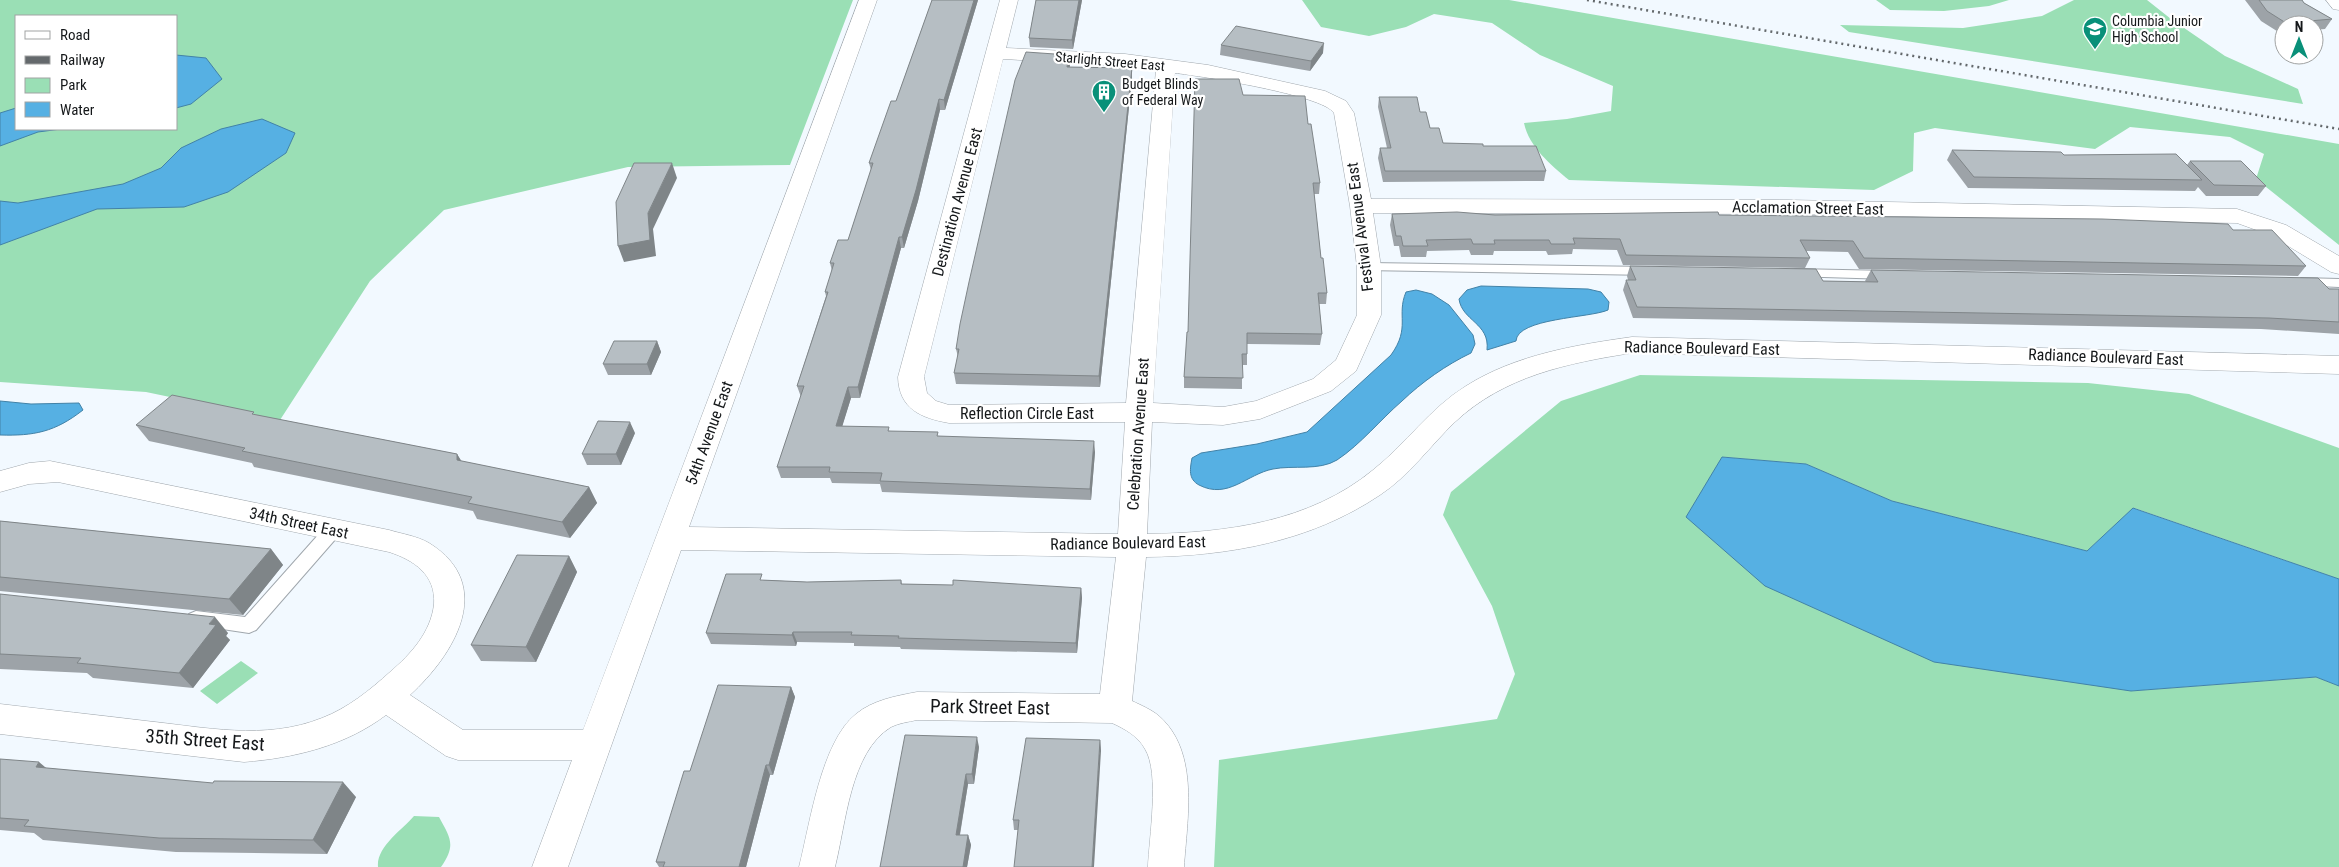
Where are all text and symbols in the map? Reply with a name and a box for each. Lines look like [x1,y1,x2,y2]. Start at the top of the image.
place label: Columbia Junior High School [2112,13,2202,45]
legend [15,15,178,130]
north arrow [2274,15,2324,65]
school or university icon: Columbia Junior High School [2082,16,2108,50]
text: N [2295,19,2303,35]
text: Road [60,26,90,44]
street label: Starlight Street East [1054,48,1166,74]
text: Railway [60,51,105,69]
text: Park [60,76,87,94]
place label: Budget Blinds of Federal Way [1122,76,1203,108]
building icon: Budget Blinds of Federal Way [1091,79,1117,113]
text: Water [60,101,95,119]
street label: Destination Avenue East [928,125,986,278]
street label: Festival Avenue East [1343,161,1377,293]
street label: Acclamation Street East [1732,197,1884,219]
street label: Radiance Boulevard East [1624,337,1780,359]
street label: Radiance Boulevard East [2028,345,2184,369]
street label: Celebration Avenue East [1123,357,1153,511]
street label: 54th Avenue East [681,378,737,488]
street label: Reflection Circle East [960,404,1094,423]
street label: 34th Street East [248,503,351,543]
street label: Radiance Boulevard East [1050,532,1206,554]
street label: Park Street East [930,694,1050,720]
street label: 35th Street East [145,724,265,756]

